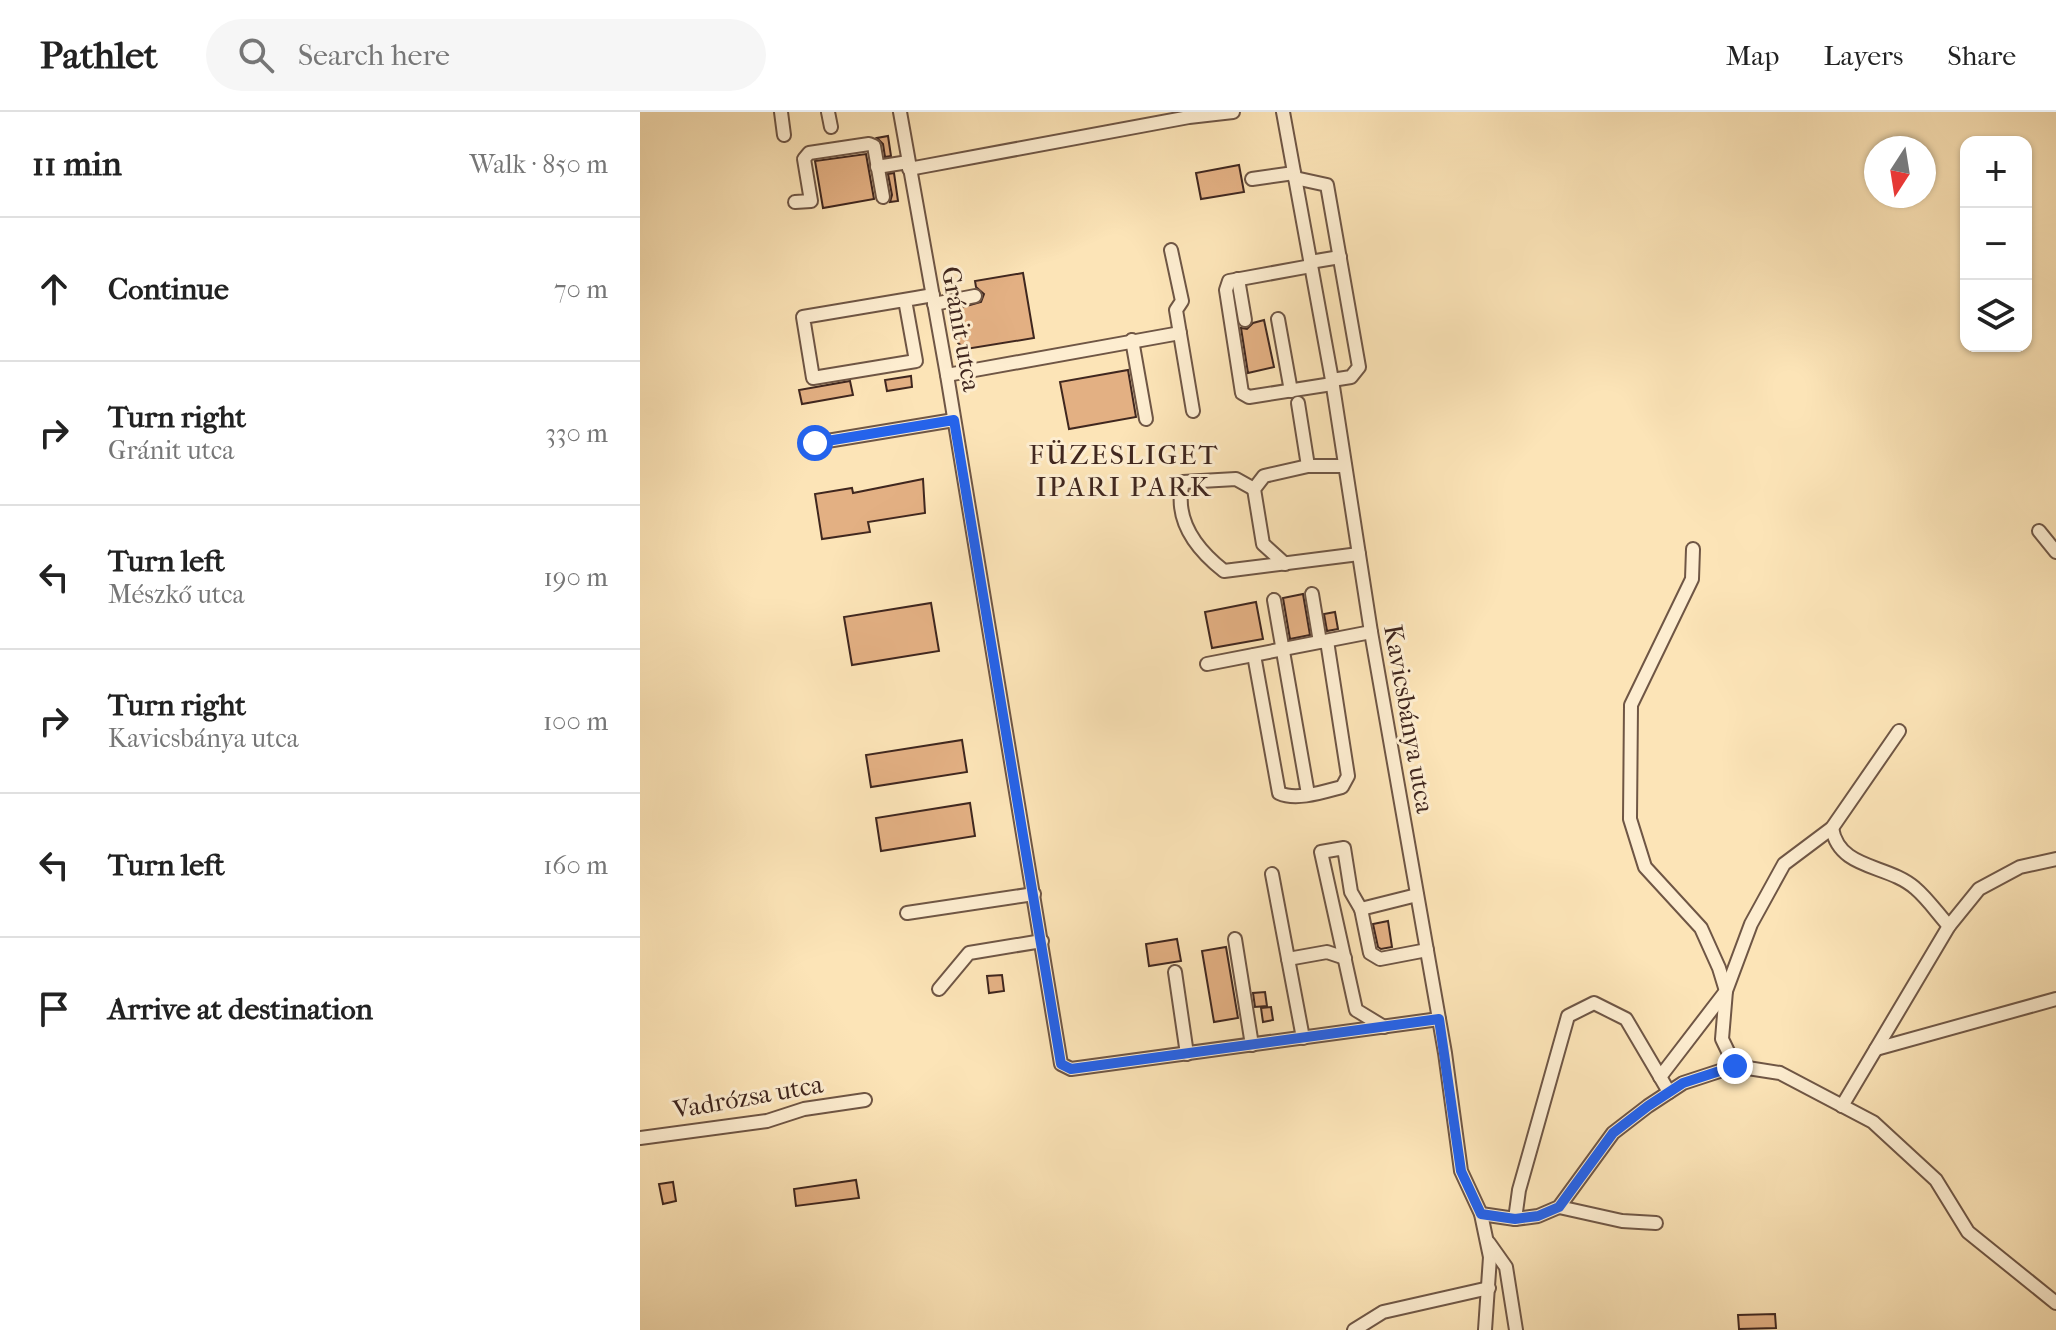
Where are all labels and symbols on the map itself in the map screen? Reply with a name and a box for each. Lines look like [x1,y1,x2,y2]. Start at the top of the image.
north arrow [1864,136,1936,208]
street label: Gránit utca [935,264,987,395]
route start [797,425,833,461]
district label: FÜZESLIGET IPARI PARK [1029,438,1219,503]
street label: Kavicsbánya utca [1377,622,1441,817]
route end [1717,1048,1753,1084]
street label: Vadrózsa utca [670,1068,826,1126]

